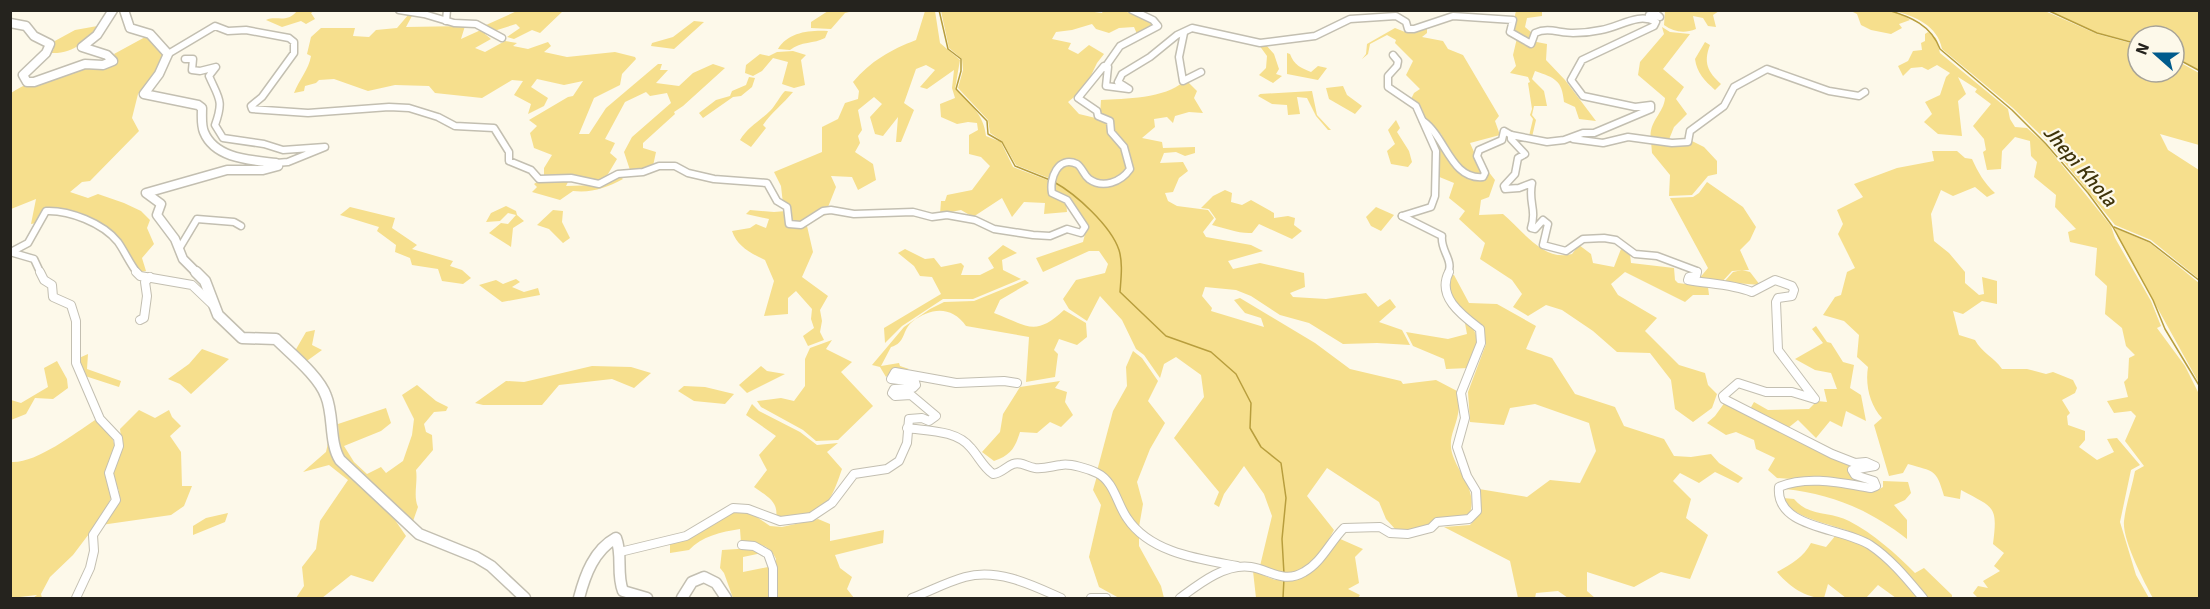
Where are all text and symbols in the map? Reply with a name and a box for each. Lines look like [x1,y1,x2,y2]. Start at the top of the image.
north arrow [2126,24,2186,84]
text: N [2132,40,2154,58]
water label: Jhepi Khola [2038,120,2123,212]

